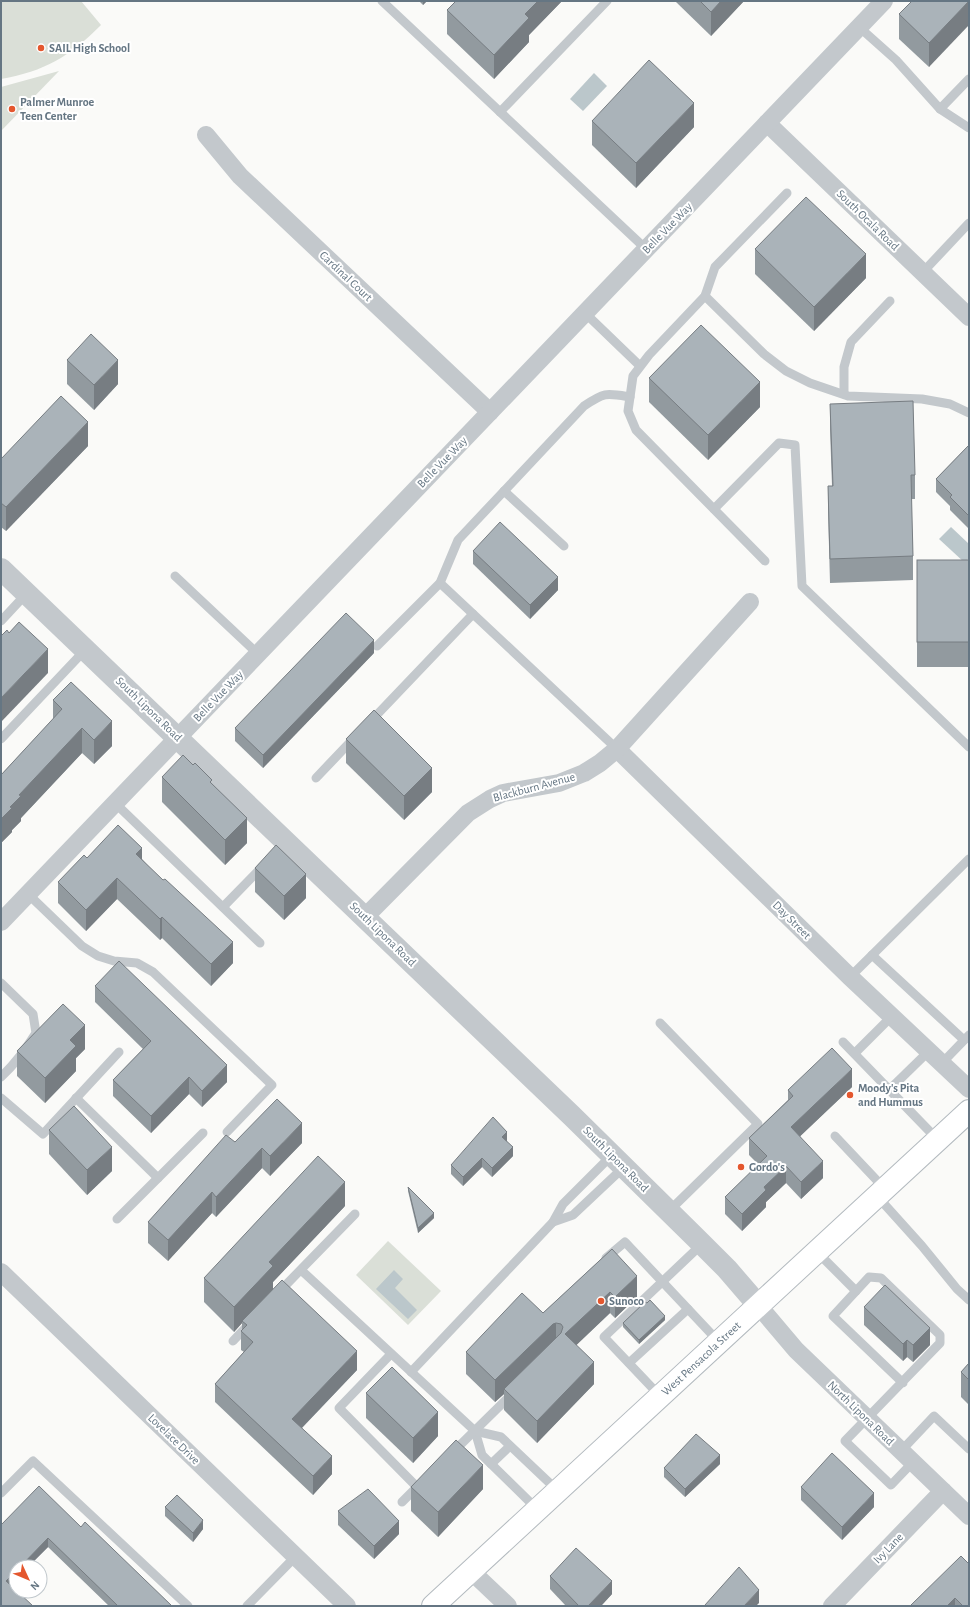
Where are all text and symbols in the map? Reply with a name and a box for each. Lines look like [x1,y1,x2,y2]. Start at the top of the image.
place label: SAIL High School [49,42,130,54]
marker: SAIL High School [36,43,46,53]
place label: Palmer Munroe Teen Center [20,96,95,122]
marker: Palmer Munroe Teen Center [7,104,17,114]
street label: South Ocala Road [835,187,901,253]
street label: Belle Vue Way [640,200,695,256]
street label: Cardinal Court [317,249,375,303]
street label: Belle Vue Way [415,434,470,490]
street label: Belle Vue Way [191,668,246,724]
street label: South Lipona Road [114,675,184,743]
street label: Blackburn Avenue [492,770,576,804]
street label: Day Street [770,899,814,942]
street label: South Lipona Road [348,900,418,968]
place label: Moody's Pita and Hummus [858,1082,923,1108]
marker: Moody's Pita and Hummus [845,1090,855,1100]
street label: South Lipona Road [581,1124,651,1194]
place label: Gordo's [749,1161,785,1173]
marker: Gordo's [736,1162,746,1172]
place label: Sunoco [609,1295,644,1307]
marker: Sunoco [596,1296,606,1306]
street label: West Pensacola Street [659,1319,743,1398]
street label: North Lipona Road [826,1378,896,1448]
street label: Lovelace Drive [146,1412,202,1466]
street label: Ivy Lane [871,1530,906,1566]
north arrow [8,1559,48,1599]
text: N [28,1579,41,1592]

